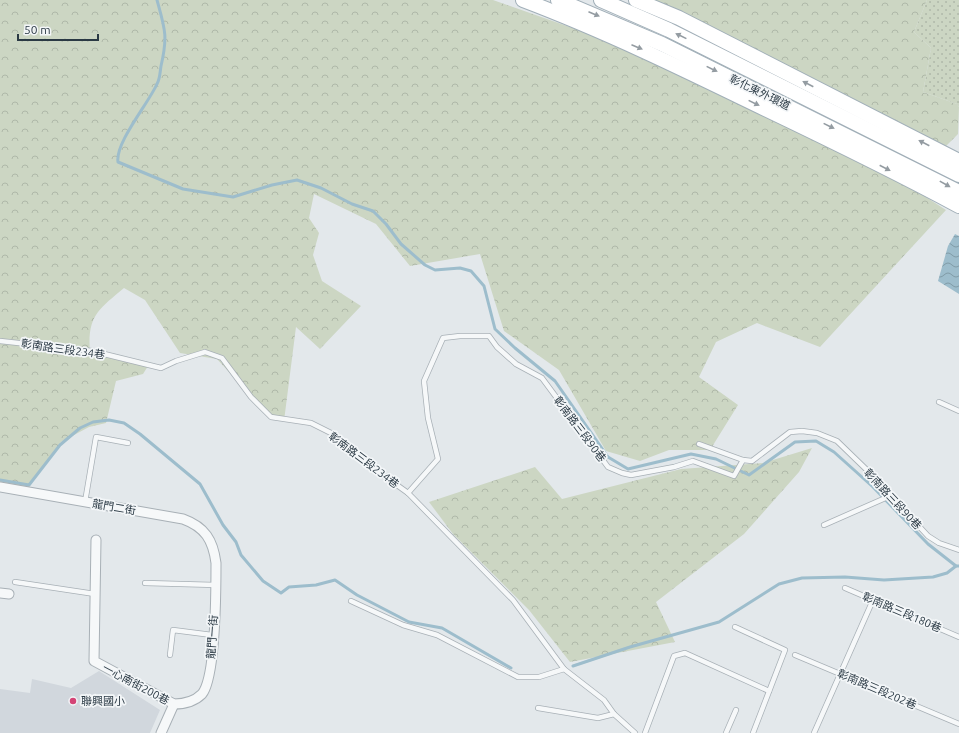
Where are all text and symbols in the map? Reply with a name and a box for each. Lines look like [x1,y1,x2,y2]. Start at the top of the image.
one-way arrow [588,12,600,18]
scale bar [18,16,98,42]
text: 50 m [24,23,51,36]
one-way arrow [675,33,687,39]
one-way arrow [631,44,642,50]
one-way arrow [706,66,718,72]
street label: 彰化東外環道 [728,72,792,112]
one-way arrow [802,81,813,87]
one-way arrow [748,100,760,106]
one-way arrow [823,123,834,129]
one-way arrow [919,140,930,146]
one-way arrow [879,164,891,171]
one-way arrow [939,181,951,188]
street label: 彰南路三段234巷 [20,337,106,361]
street label: 彰南路三段90巷 [552,394,608,464]
street label: 彰南路三段234巷 [327,430,401,490]
street label: 彰南路三段90巷 [862,466,924,532]
street label: 龍門二街 [91,497,137,517]
street label: 彰南路三段180巷 [861,590,943,634]
street label: 龍門一街 [204,615,220,659]
street label: 一心南街200巷 [101,661,171,707]
street label: 彰南路三段202巷 [836,667,918,711]
place label: 聯興國小 [81,695,125,707]
marker: 聯興國小 [68,696,78,706]

